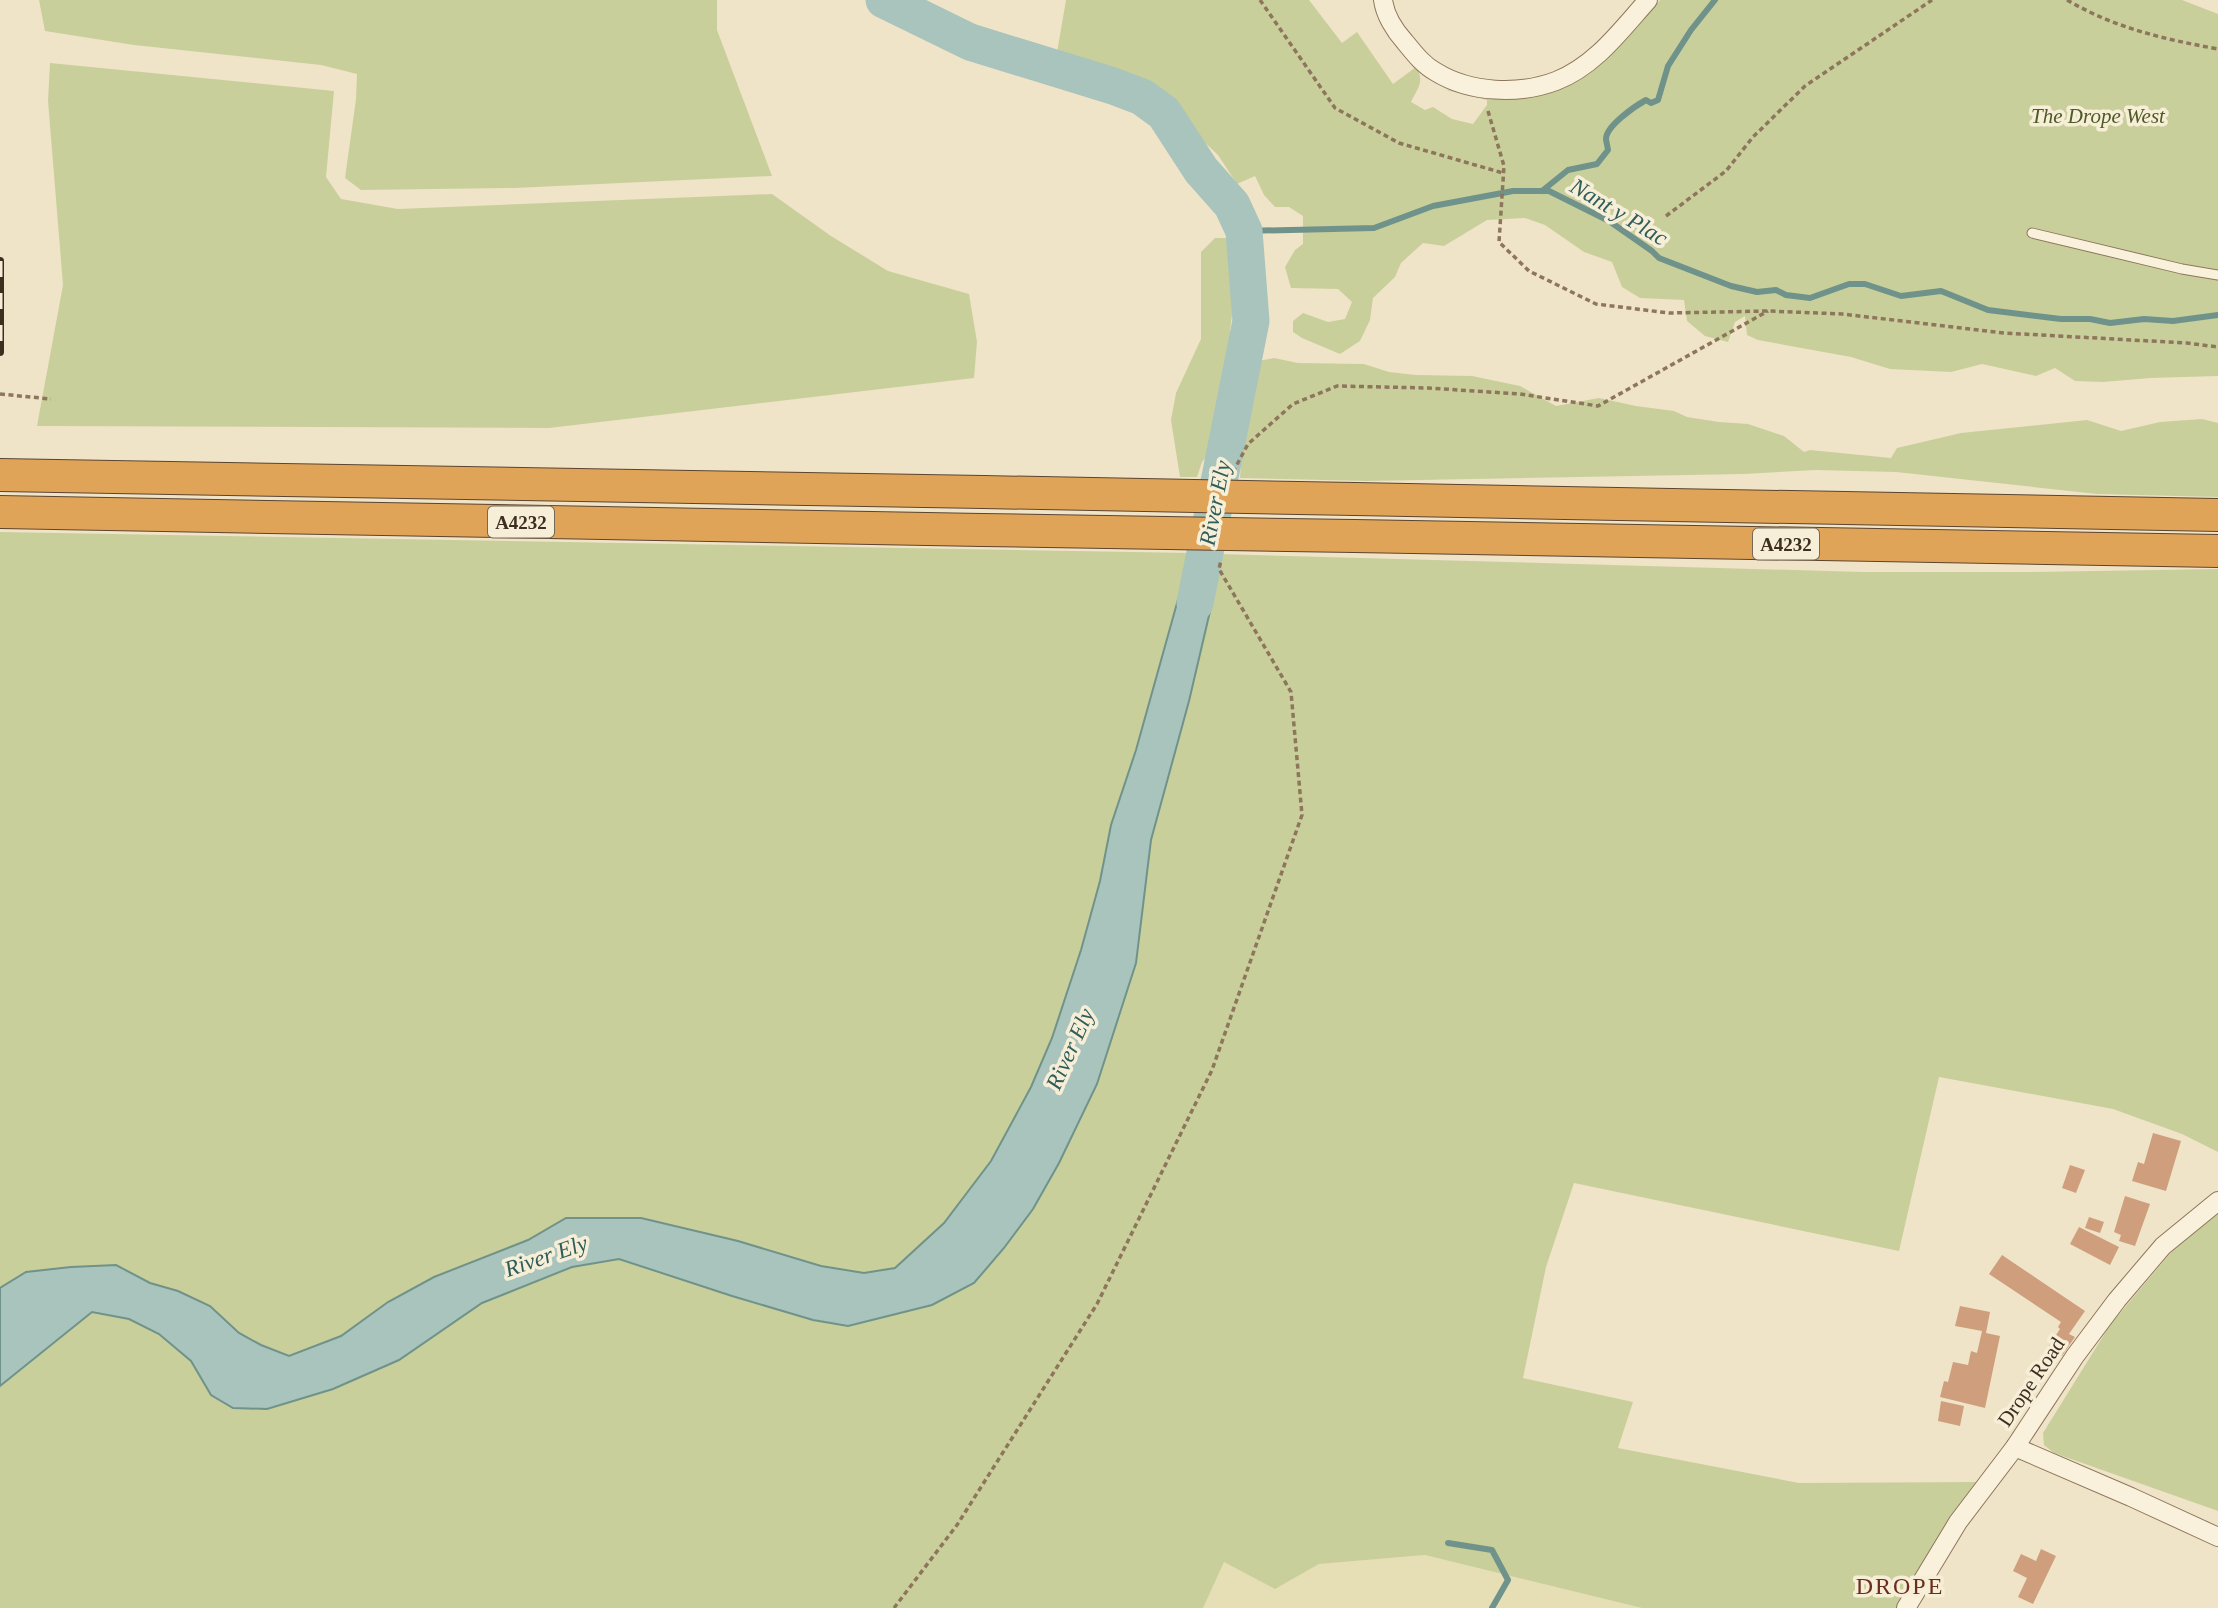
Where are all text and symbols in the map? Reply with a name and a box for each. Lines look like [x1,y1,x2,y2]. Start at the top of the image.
park label: The Drope West [2031,104,2166,128]
water label: Nant y Plac [1565,173,1672,251]
water label: River Ely [1194,458,1236,549]
road number: A4232 [488,506,554,538]
road number: A4232 [1753,528,1819,559]
water label: River Ely [1041,1004,1099,1094]
water label: River Ely [500,1230,592,1282]
street label: Drope Road [1993,1333,2070,1431]
district label: DROPE [1856,1573,1944,1599]

